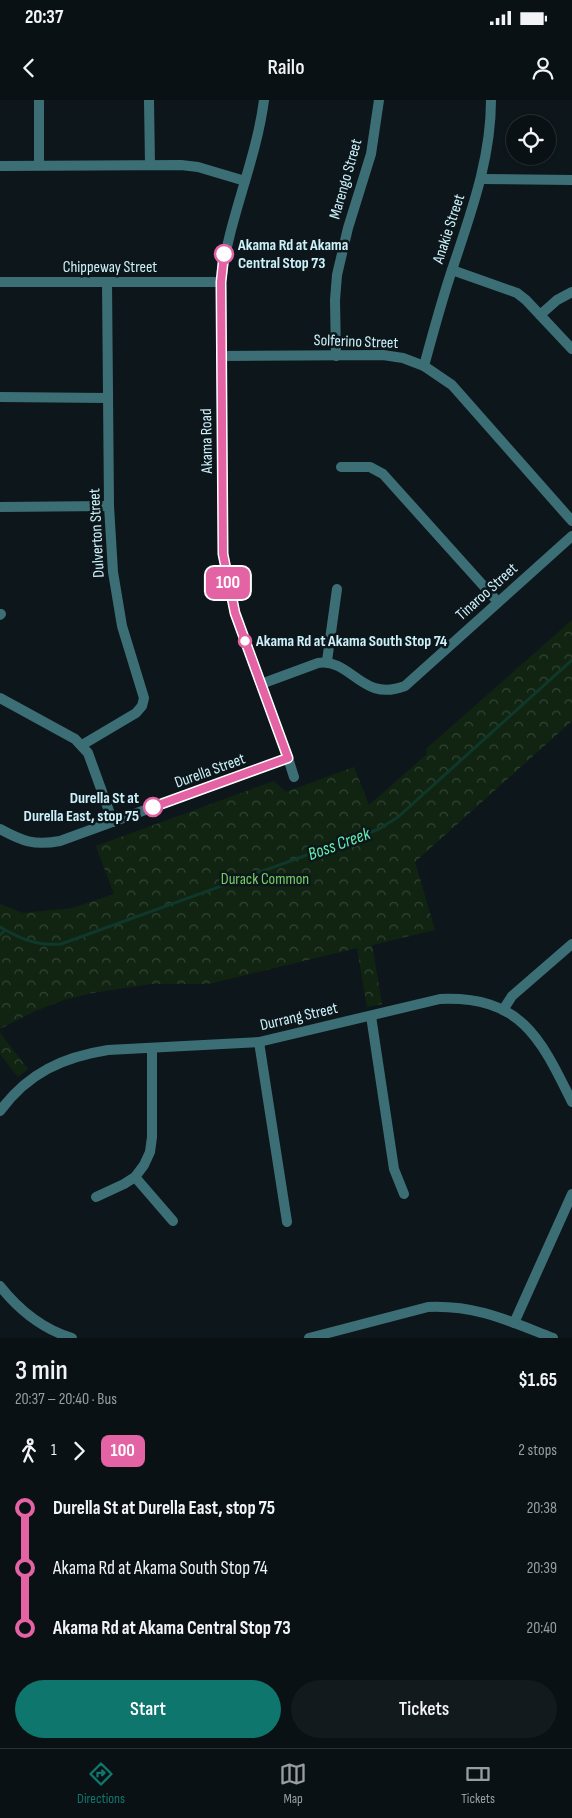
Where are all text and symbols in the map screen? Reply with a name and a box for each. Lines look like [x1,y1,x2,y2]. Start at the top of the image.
text: 20:37 [25,6,63,29]
icon: back [15,54,43,82]
text: Railo [267,54,305,81]
icon: person [529,54,557,82]
map controls [506,115,556,165]
button: locate [506,115,556,165]
street label: Marengo Street [325,137,367,221]
street label: Anakie Street [429,192,469,267]
place label: Akama Rd at Akama Central Stop 73 [237,236,348,273]
marker: Akama Rd at Akama Central Stop 73 [214,244,234,264]
street label: Chippeway Street [63,258,157,277]
street label: Solferino Street [313,331,399,353]
street label: Akama Road [197,408,217,475]
street label: Dulverton Street [85,488,109,578]
street label: Tinaroo Street [452,559,522,625]
line badge: 100 [199,567,257,599]
text: 100 [216,572,240,593]
place label: Akama Rd at Akama South Stop 74 [255,632,448,651]
marker: Akama Rd at Akama South Stop 74 [238,634,252,648]
street label: Durella Street [172,749,248,793]
place label: Durella St at Durella East, stop 75 [24,789,139,826]
marker: Durella St at Durella East, stop 75 [143,797,163,817]
water label: Boss Creek [305,823,374,865]
park label: Durack Common [221,870,309,889]
street label: Durrang Street [258,999,340,1035]
text: 3 min [15,1354,68,1387]
text: $1.65 [518,1369,557,1392]
text: 20:37 – 20:40 · Bus [15,1390,117,1409]
icon: walk [15,1437,43,1465]
icon: forward [65,1437,93,1465]
text: 100 [111,1440,135,1461]
text: 1 [51,1441,57,1460]
text: 2 stops [518,1441,557,1460]
text: Durella St at Durella East, stop 75 [53,1497,275,1520]
text: 20:38 [527,1499,557,1518]
text: Akama Rd at Akama South Stop 74 [53,1557,268,1580]
text: 20:39 [527,1559,557,1578]
text: Akama Rd at Akama Central Stop 73 [53,1617,291,1640]
text: 20:40 [527,1619,557,1638]
button: Start [15,1680,281,1738]
button: Tickets [291,1680,557,1738]
tab: Directions [77,1760,125,1807]
tab: Map [279,1760,307,1807]
tab: Tickets [461,1760,495,1807]

